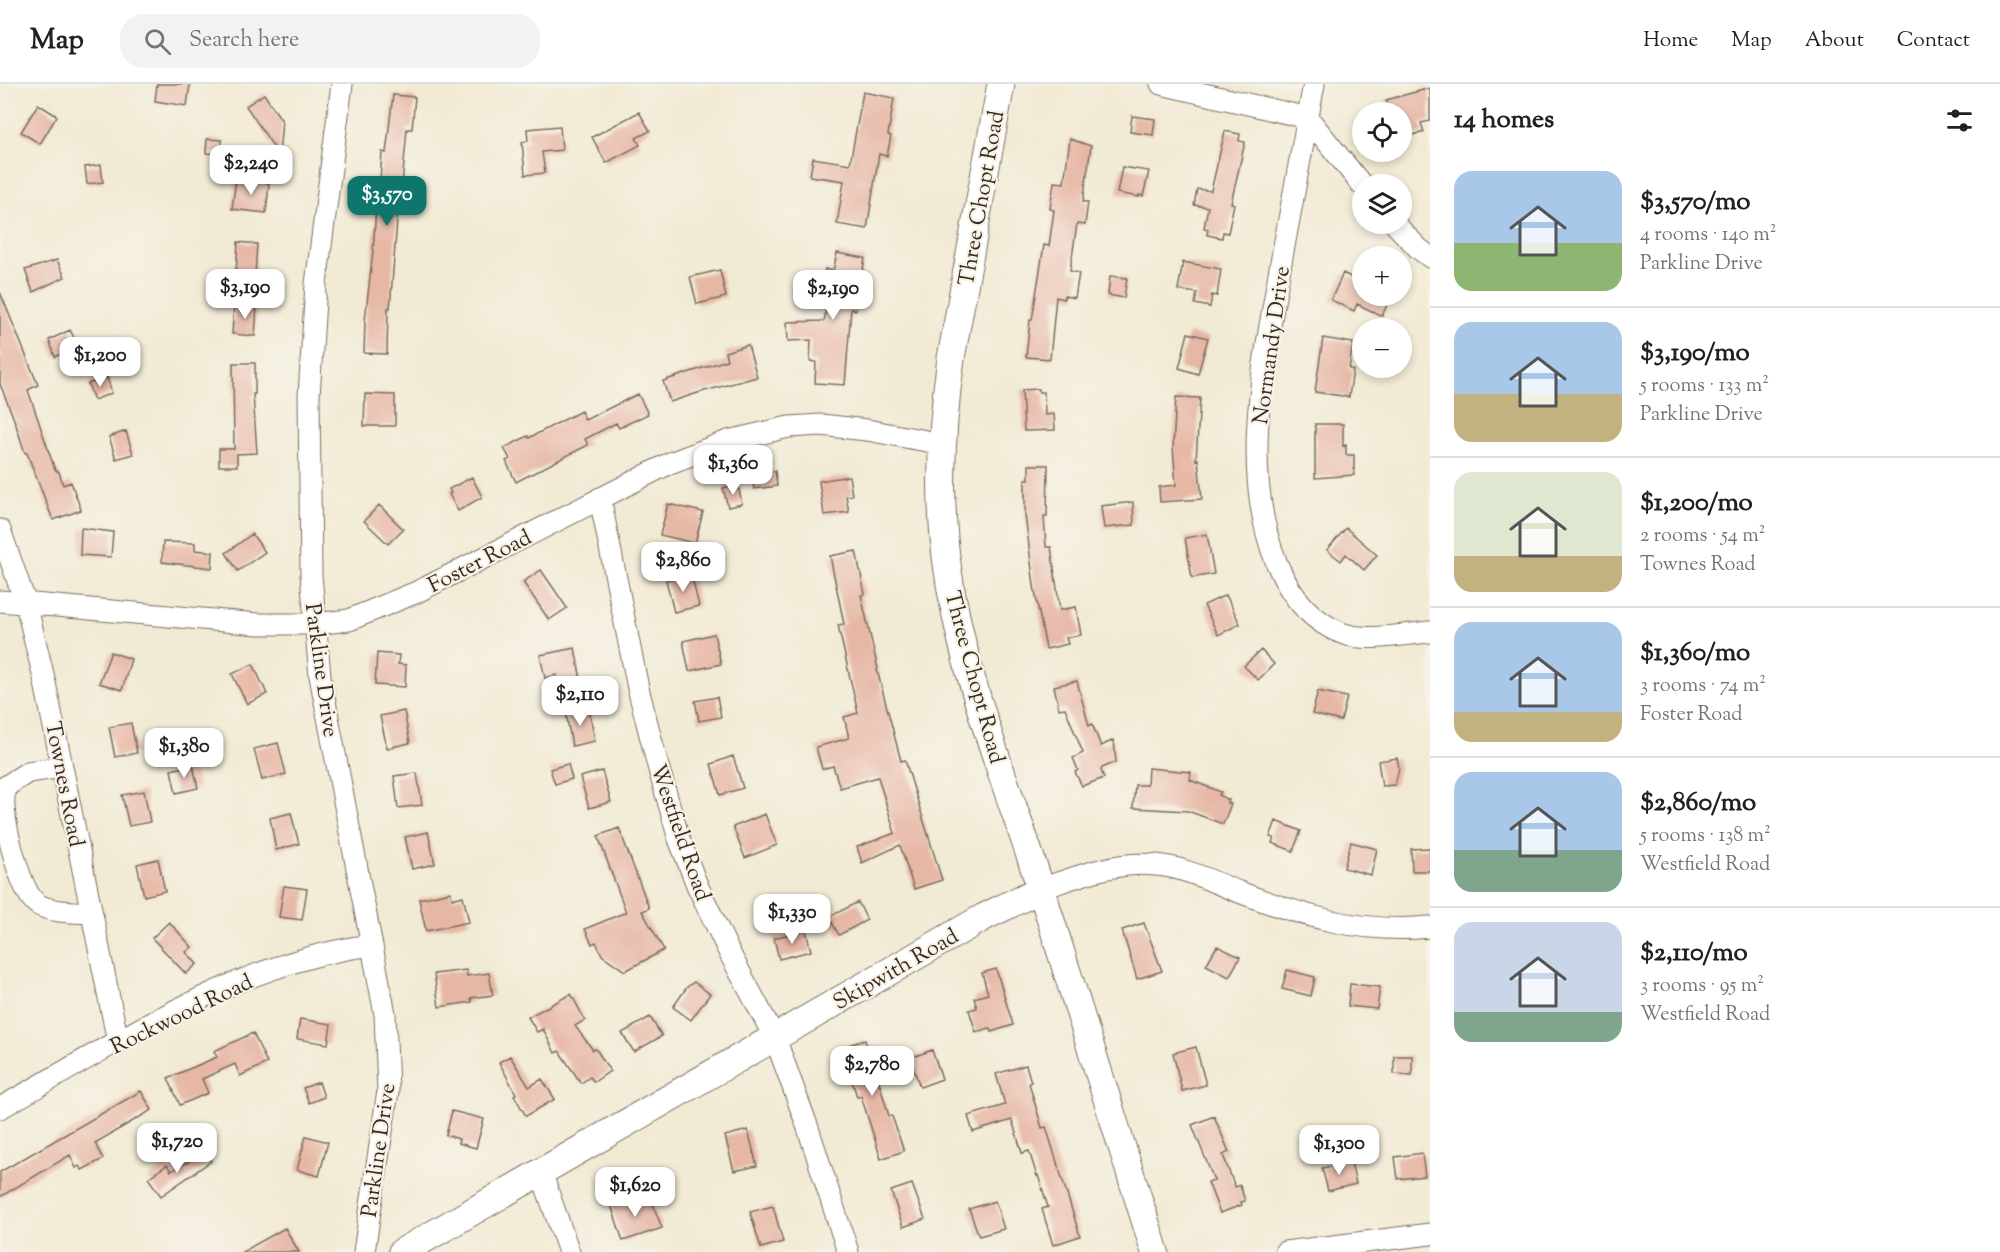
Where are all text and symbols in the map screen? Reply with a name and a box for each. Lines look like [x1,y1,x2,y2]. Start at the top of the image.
search box [120,14,540,68]
text: Map [30,21,84,61]
icon: search [141,25,174,58]
text: Search here [189,25,299,57]
text: Home [1643,26,1698,56]
text: Map [1731,26,1772,56]
text: About [1805,26,1864,56]
text: Contact [1897,26,1970,56]
map controls [1352,102,1412,378]
button: locate [1352,102,1412,162]
text: 14 homes [1454,102,1554,139]
icon: filters [1943,104,1976,137]
street label: Three Chopt Road [952,108,1014,289]
pin: $2,240 [202,145,300,196]
text: $2,240 [224,150,278,179]
button: layers [1352,174,1412,234]
pin: $3,570 [338,176,436,227]
text: $3,570 [361,181,413,210]
text: $3,570/mo [1640,184,1751,221]
icon: home [1502,195,1574,267]
text: 4 rooms · 140 m² [1640,221,1777,250]
button: + [1352,246,1412,306]
text: Parkline Drive [1640,250,1763,279]
street label: Normandy Drive [1246,264,1300,427]
pin: $3,190 [196,269,294,320]
pin: $2,190 [784,270,882,321]
text: $3,190 [220,274,270,303]
text: $2,190 [807,275,859,304]
button: − [1352,318,1412,378]
text: $3,190/mo [1640,335,1750,372]
pin: $1,200 [51,337,149,388]
text: $1,200 [74,342,126,371]
icon: home [1502,346,1574,418]
text: 5 rooms · 133 m² [1640,372,1769,401]
text: Parkline Drive [1640,401,1763,430]
pin: $1,360 [684,445,782,496]
text: $1,360 [708,450,758,479]
text: $1,200/mo [1640,485,1753,522]
icon: home [1502,496,1574,568]
text: 2 rooms · 54 m² [1640,522,1765,551]
street label: Foster Road [423,523,538,603]
pin: $2,860 [634,542,732,593]
text: $2,860 [655,547,711,576]
text: Townes Road [1640,551,1756,580]
street label: Three Chopt Road [935,588,1012,768]
street label: Parkline Drive [295,601,345,740]
text: $1,360/mo [1640,635,1750,672]
icon: home [1502,646,1574,718]
text: 3 rooms · 74 m² [1640,672,1766,701]
pin: $2,110 [531,676,629,727]
text: $2,110 [556,681,605,710]
text: Foster Road [1640,701,1742,730]
street label: Townes Road [35,719,91,850]
pin: $1,380 [135,728,233,779]
text: $1,380 [158,733,210,762]
street label: Westfield Road [641,760,718,906]
text: $2,860/mo [1640,785,1756,822]
icon: home [1502,796,1574,868]
text: 5 rooms · 138 m² [1640,822,1771,851]
text: Westfield Road [1640,851,1770,880]
pin: $1,330 [743,894,841,945]
text: $1,330 [767,899,817,928]
street label: Skipwith Road [828,922,965,1019]
text: $2,110/mo [1640,935,1748,972]
icon: home [1502,946,1574,1018]
street label: Rockwood Road [106,967,259,1064]
text: 3 rooms · 95 m² [1640,972,1764,1001]
text: Westfield Road [1640,1001,1770,1030]
pin: $2,780 [823,1046,921,1097]
text: $2,780 [844,1051,900,1080]
street label: Parkline Drive [355,1081,405,1220]
pin: $1,720 [128,1123,226,1174]
pin: $1,300 [1290,1125,1388,1176]
text: $1,720 [151,1128,203,1157]
text: $1,300 [1313,1130,1365,1159]
pin: $1,620 [586,1167,684,1218]
text: $1,620 [609,1172,661,1201]

